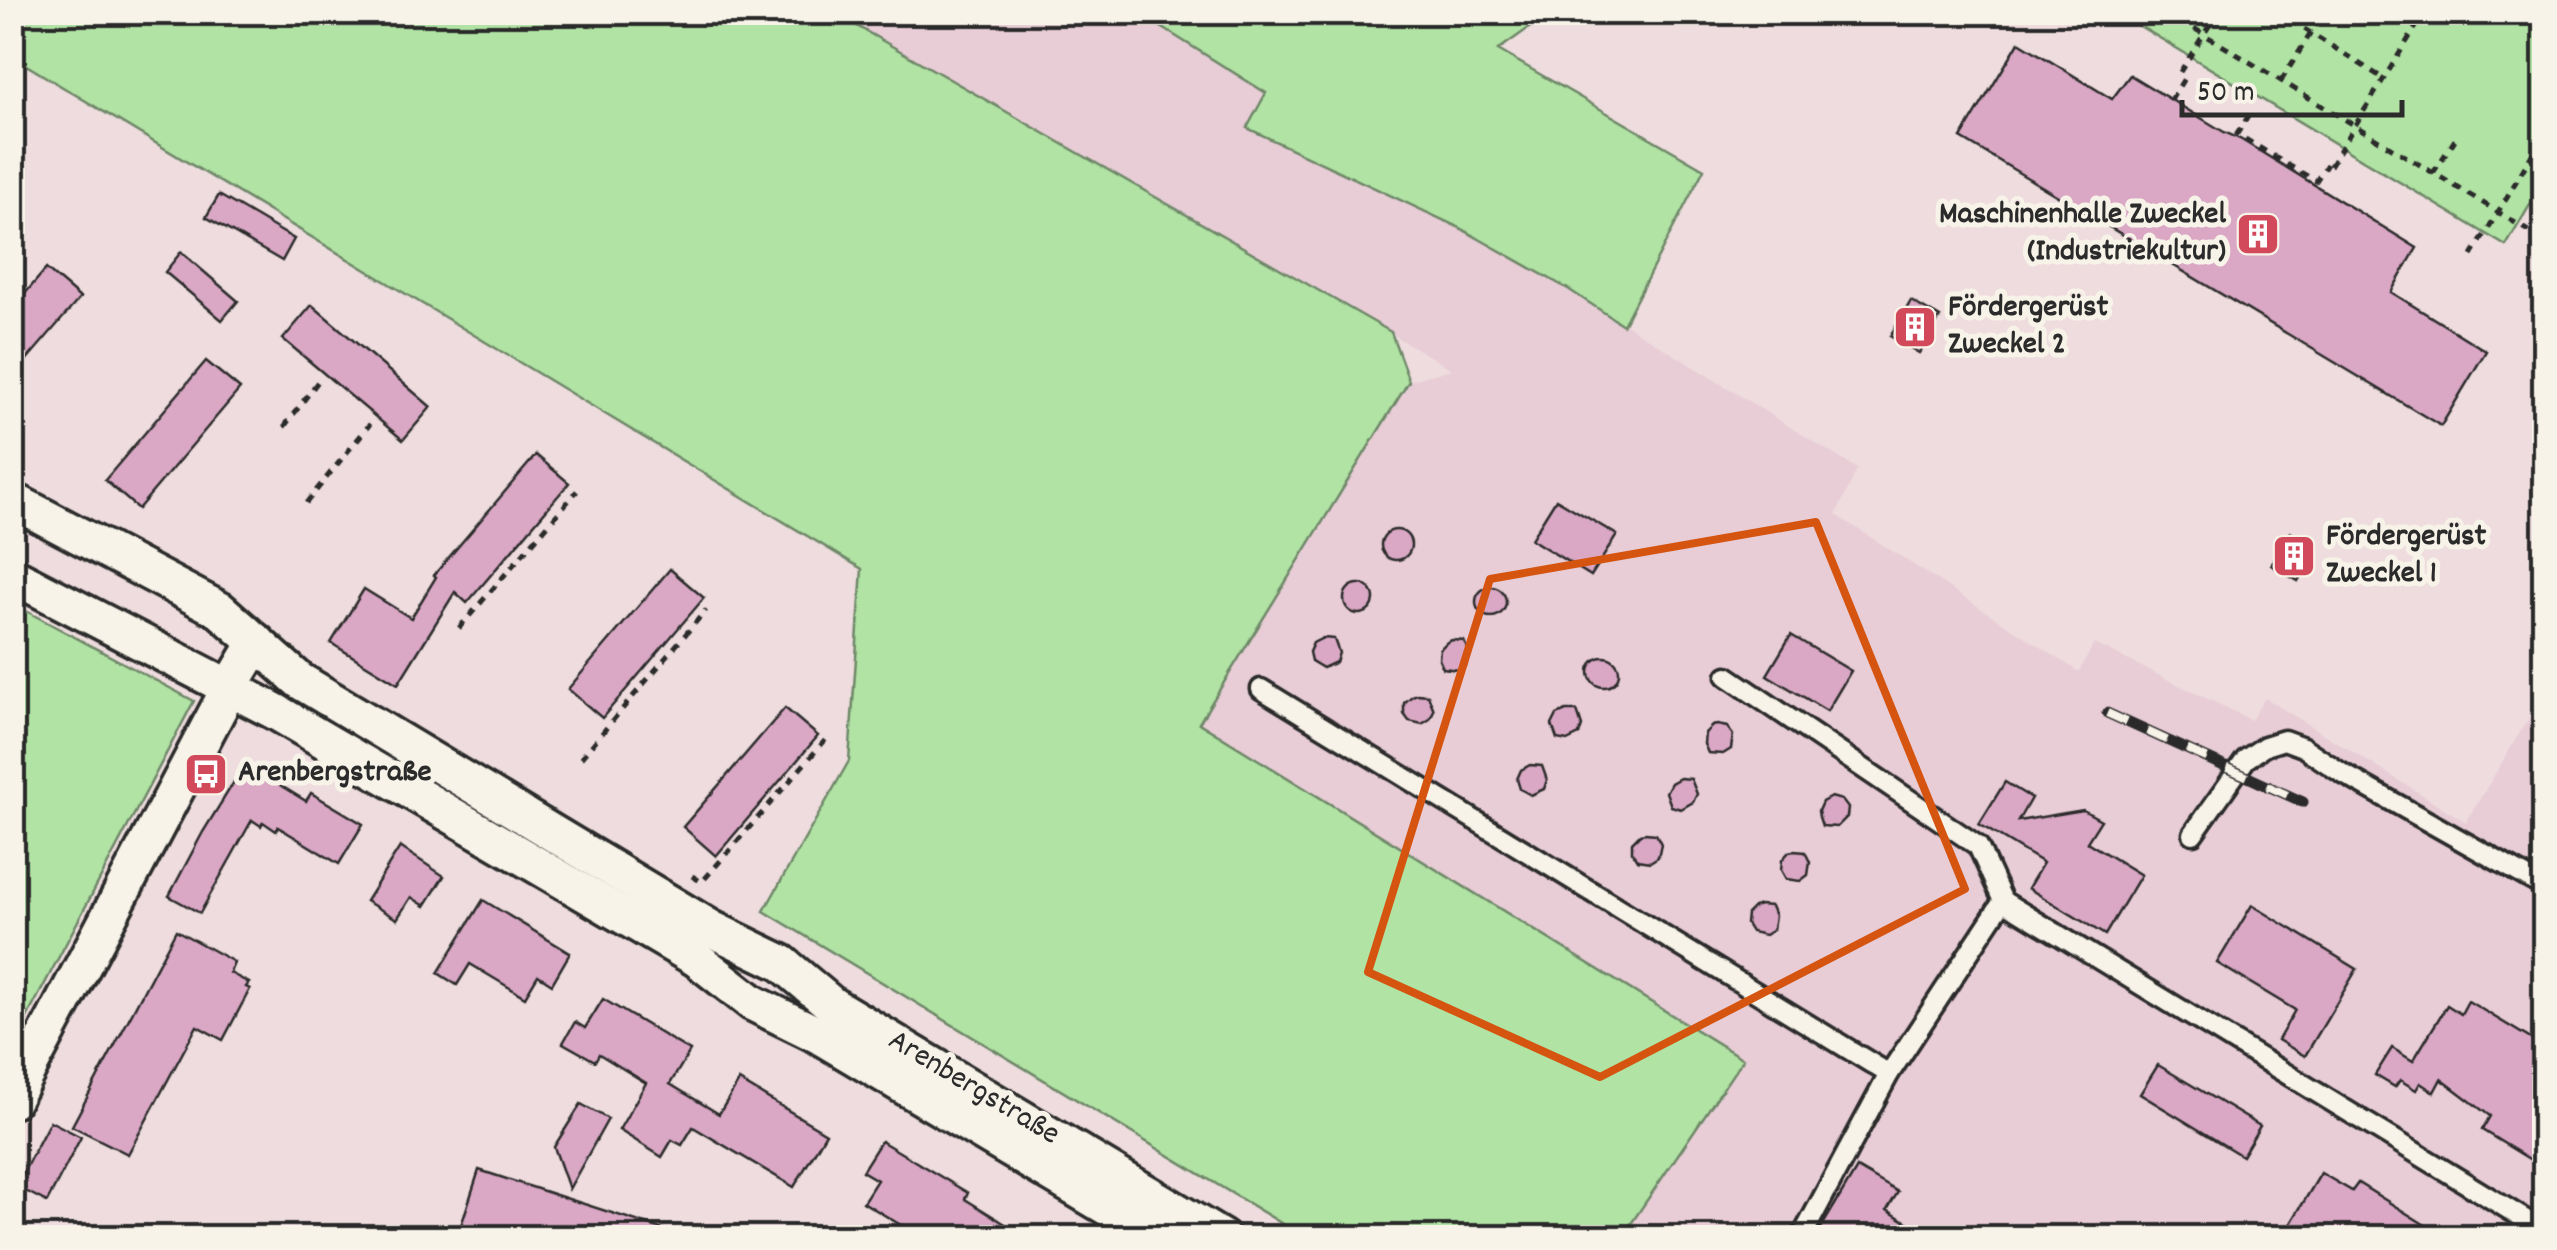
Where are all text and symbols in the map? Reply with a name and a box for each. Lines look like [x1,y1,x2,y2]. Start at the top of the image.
scale bar [2182,55,2402,117]
text: 50 m [2197,73,2255,116]
place label: Maschinenhalle Zweckel (Industriekultur) [1939,193,2226,276]
building icon: Maschinenhalle Zweckel (Industriekultur) [2235,211,2281,257]
place label: Fördergerüst Zweckel 2 [1948,286,2109,369]
building icon: Fördergerüst Zweckel 2 [1892,304,1938,350]
place label: Fördergerüst Zweckel 1 [2326,515,2487,598]
building icon: Fördergerüst Zweckel 1 [2271,533,2317,579]
bus stop icon: Arenbergstraße [183,751,229,797]
place label: Arenbergstraße [238,751,431,797]
street label: Arenbergstraße [878,1019,1068,1159]

